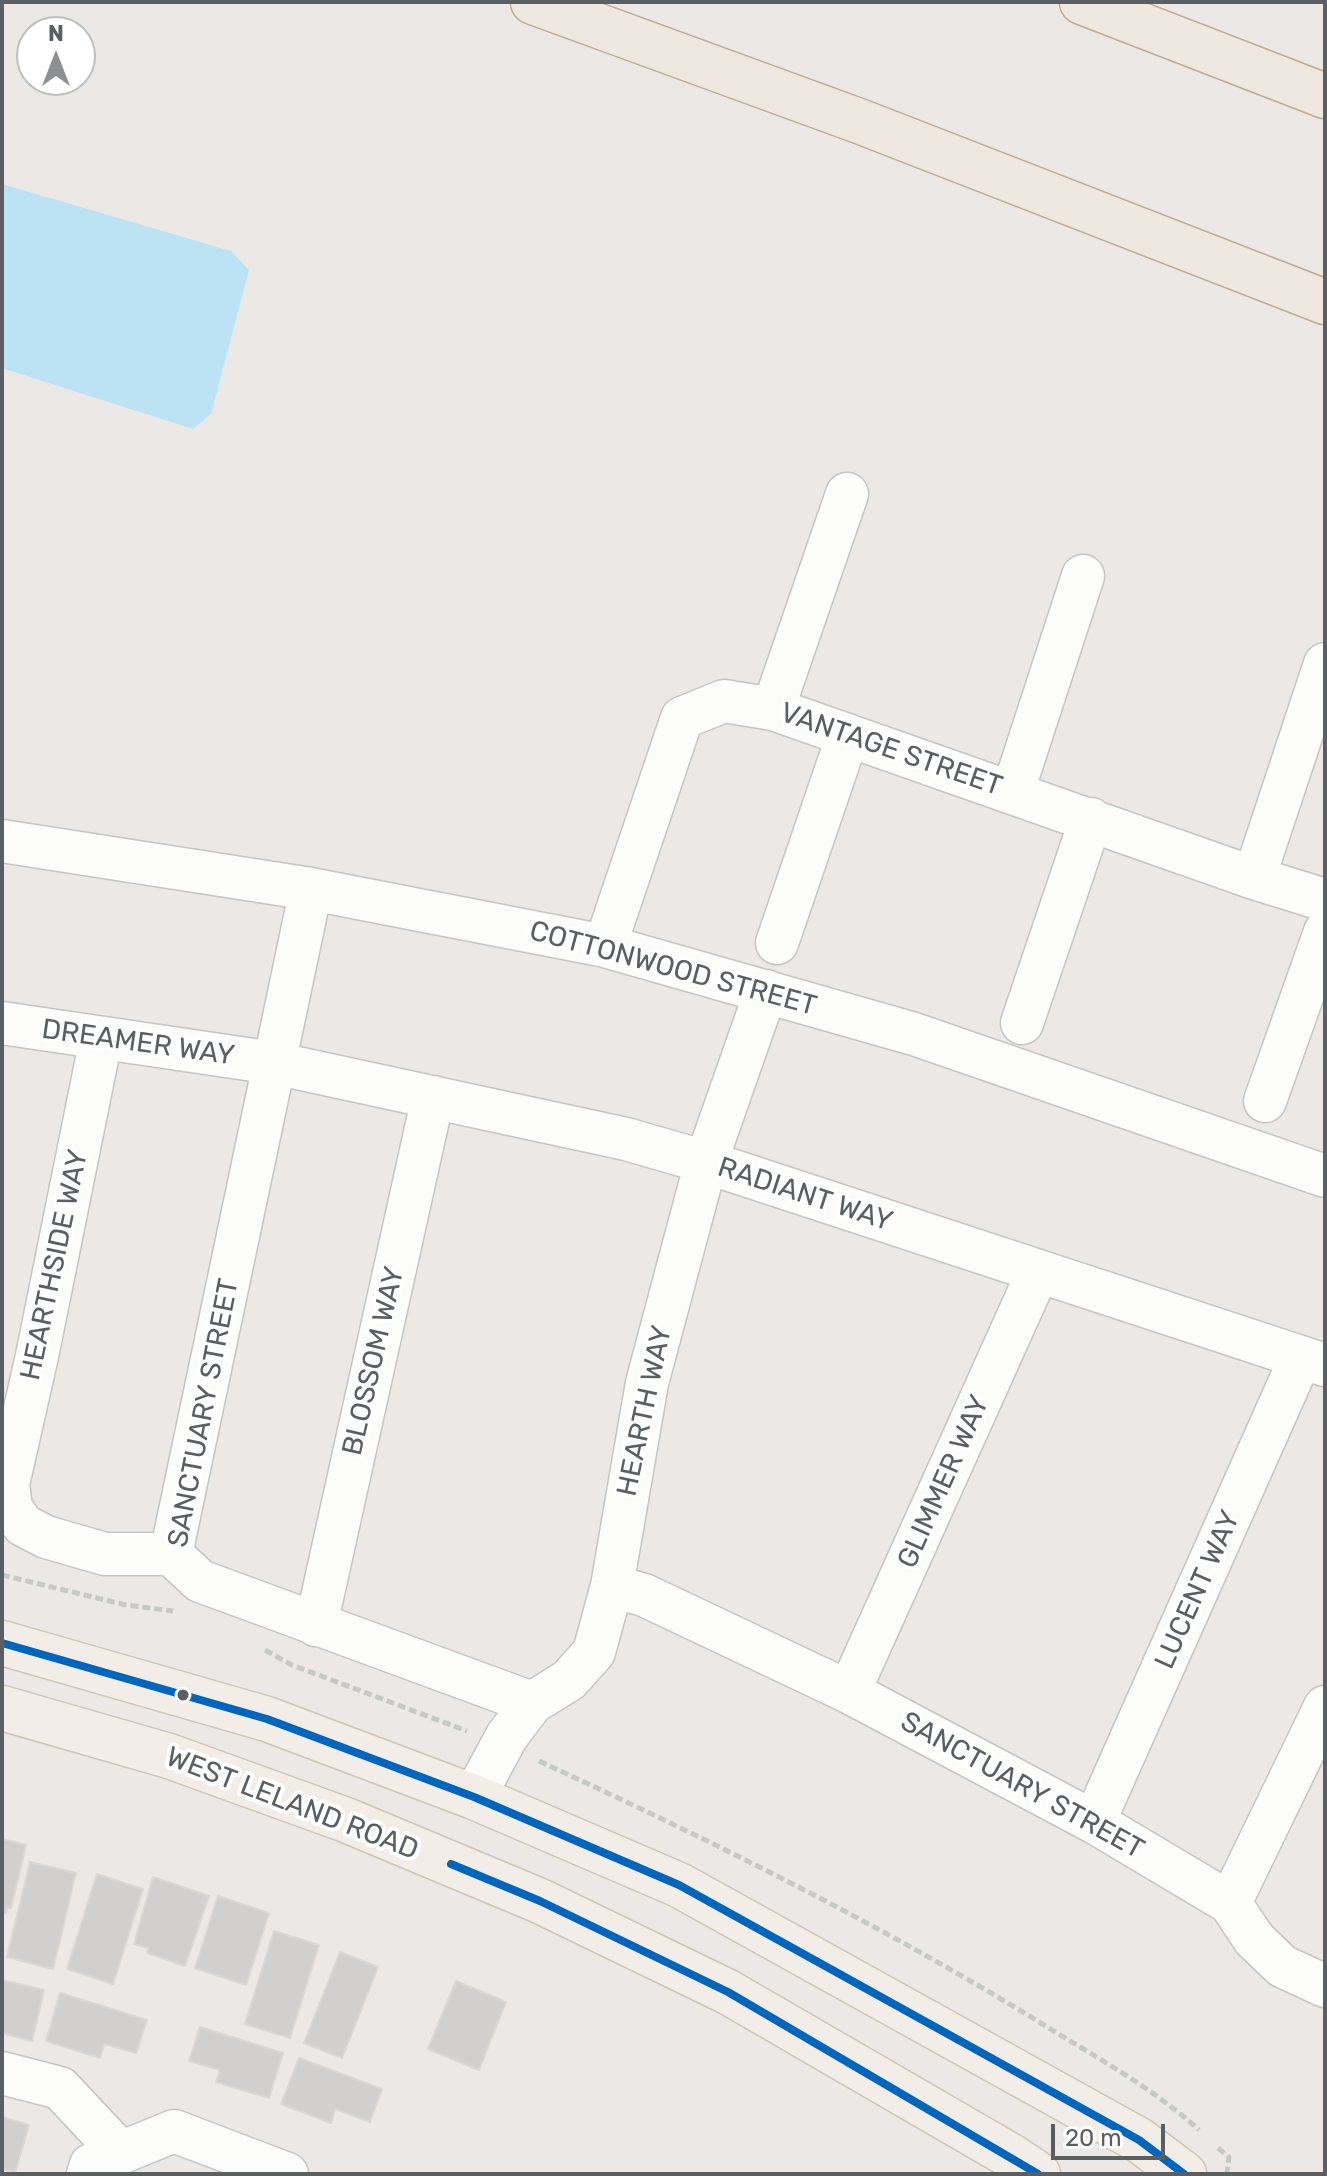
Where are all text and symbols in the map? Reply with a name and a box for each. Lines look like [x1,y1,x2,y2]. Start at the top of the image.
north arrow [16,16,96,96]
text: N [48,20,64,47]
street label: VANTAGE STREET [776,696,1006,804]
street label: COTTONWOOD STREET [526,915,820,1023]
street label: DREAMER WAY [39,1013,237,1073]
street label: HEARTHSIDE WAY [14,1147,96,1383]
street label: RADIANT WAY [713,1151,897,1239]
street label: BLOSSOM WAY [336,1263,412,1459]
street label: SANCTUARY STREET [161,1276,247,1550]
street label: HEARTH WAY [611,1323,679,1499]
street label: GLIMMER WAY [891,1390,997,1574]
street label: LUCENT WAY [1148,1506,1248,1674]
unlabelled marker [175,1687,191,1703]
street label: SANCTUARY STREET [895,1705,1149,1867]
street label: WEST LELAND ROAD [161,1740,423,1868]
scale bar [1055,2108,1169,2158]
text: 20 m [1065,2124,1122,2152]

